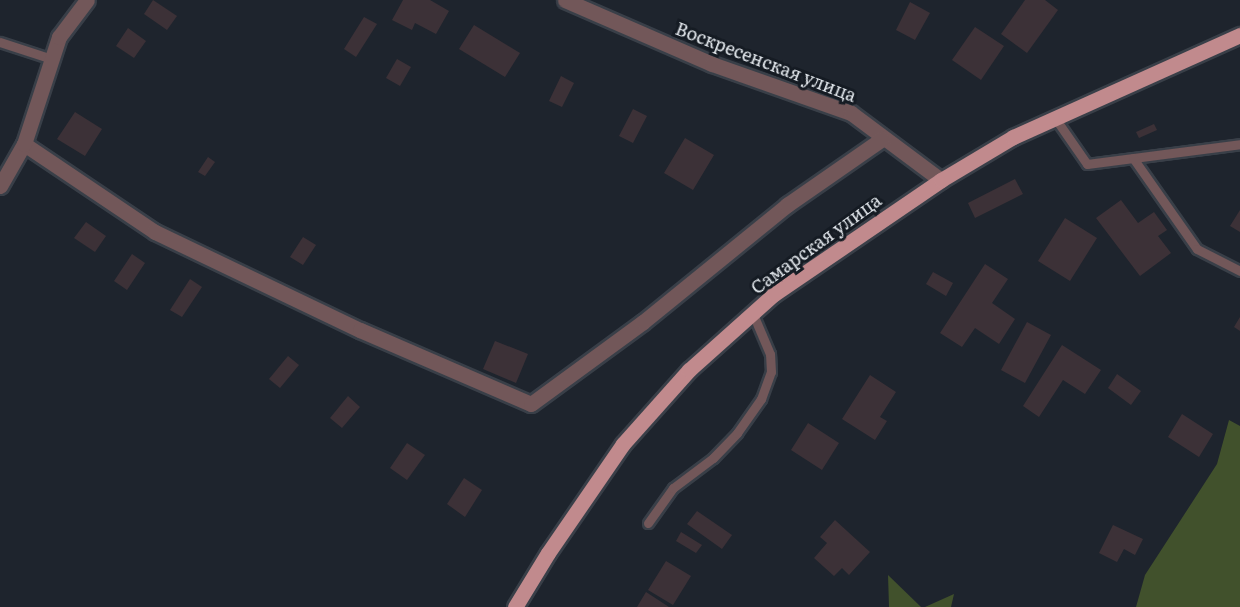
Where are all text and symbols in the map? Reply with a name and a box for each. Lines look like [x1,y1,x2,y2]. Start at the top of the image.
street label: Воскресенская улица [672,18,860,106]
street label: Самарская улица [747,189,885,299]

